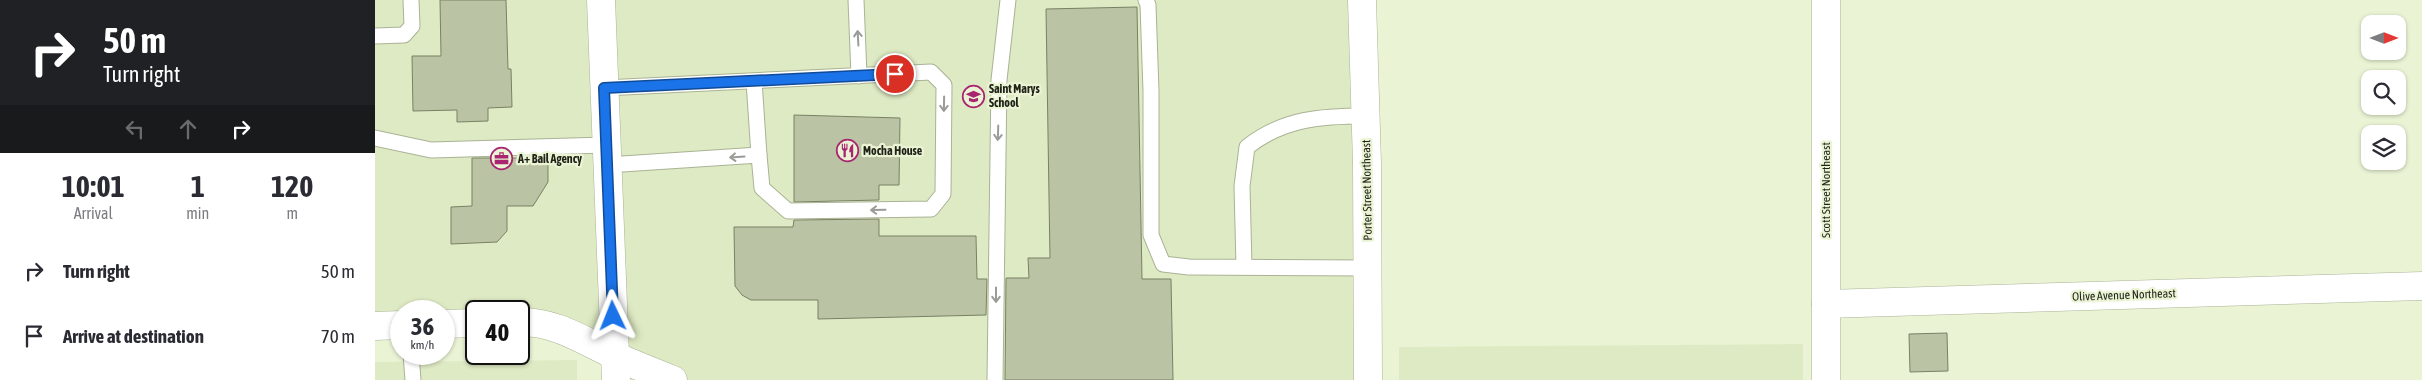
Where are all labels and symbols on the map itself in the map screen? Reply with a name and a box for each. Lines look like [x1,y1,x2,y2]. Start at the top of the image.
north arrow [2361,15,2406,60]
one-way arrow [853,30,862,46]
pin [874,53,916,95]
place label: Saint Marys School [989,82,1040,110]
school or university icon: Saint Marys School [961,84,985,108]
one-way arrow [939,95,949,111]
one-way arrow [993,124,1002,140]
restaurant icon: Mocha House [835,139,859,163]
street label: Porter Street Northeast [1359,139,1375,241]
street label: Scott Street Northeast [1819,142,1833,238]
place label: Mocha House [863,144,923,158]
office icon: A+ Bail Agency [490,147,514,171]
place label: A+ Bail Agency [517,152,582,166]
one-way arrow [729,152,745,161]
one-way arrow [870,205,886,214]
one-way arrow [991,286,1001,303]
street label: Olive Avenue Northeast [2072,286,2177,304]
position arrow [586,289,638,341]
speed limit sign: 40 [465,300,530,365]

